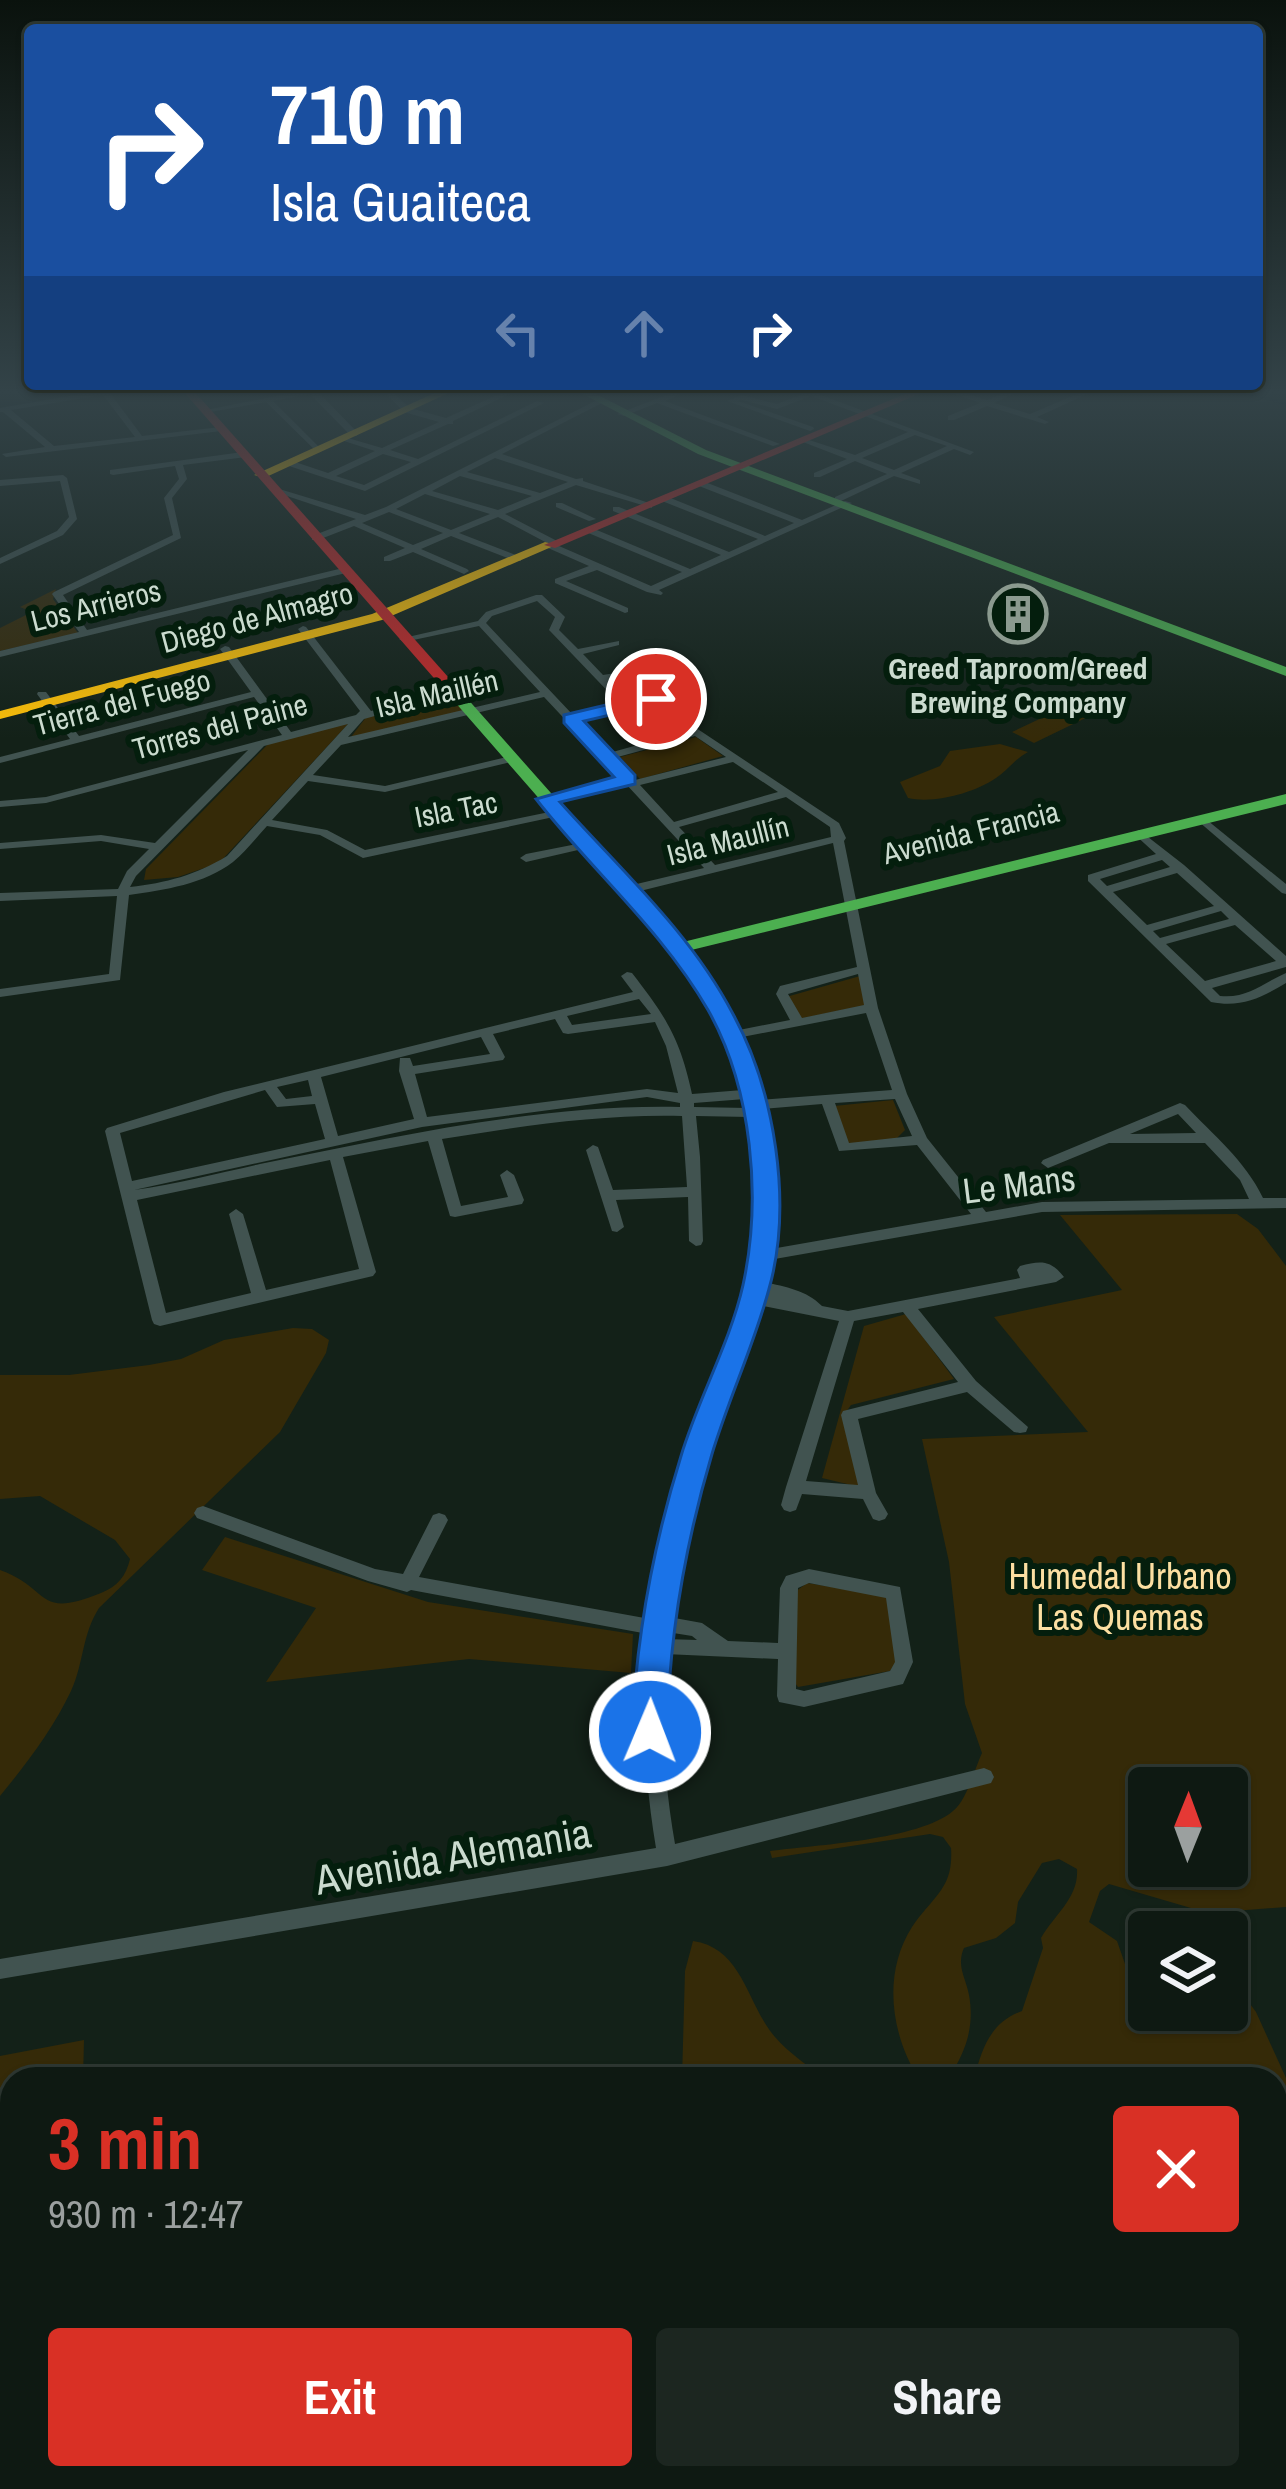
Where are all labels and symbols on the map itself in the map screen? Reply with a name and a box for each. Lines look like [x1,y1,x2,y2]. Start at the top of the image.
street label: Los Arrieros [27,570,165,640]
street label: Diego de Almagro [156,572,357,662]
building icon: Greed Taproom/Greed Brewing Company [987,583,1049,645]
pin [605,648,707,750]
place label: Greed Taproom/Greed Brewing Company [888,648,1148,722]
street label: Tierra del Fuego [29,659,214,745]
street label: Isla Maillén [372,660,502,727]
street label: Torres del Paine [128,684,311,769]
street label: Isla Tac [411,781,501,837]
street label: Avenida Francia [878,791,1063,873]
street label: Isla Maullín [663,806,793,874]
street label: Le Mans [960,1153,1078,1215]
park label: Humedal Urbano Las Quemas [1008,1552,1232,1641]
position arrow [587,1669,713,1795]
north arrow [1128,1767,1248,1887]
street label: Avenida Alemania [310,1804,595,1908]

